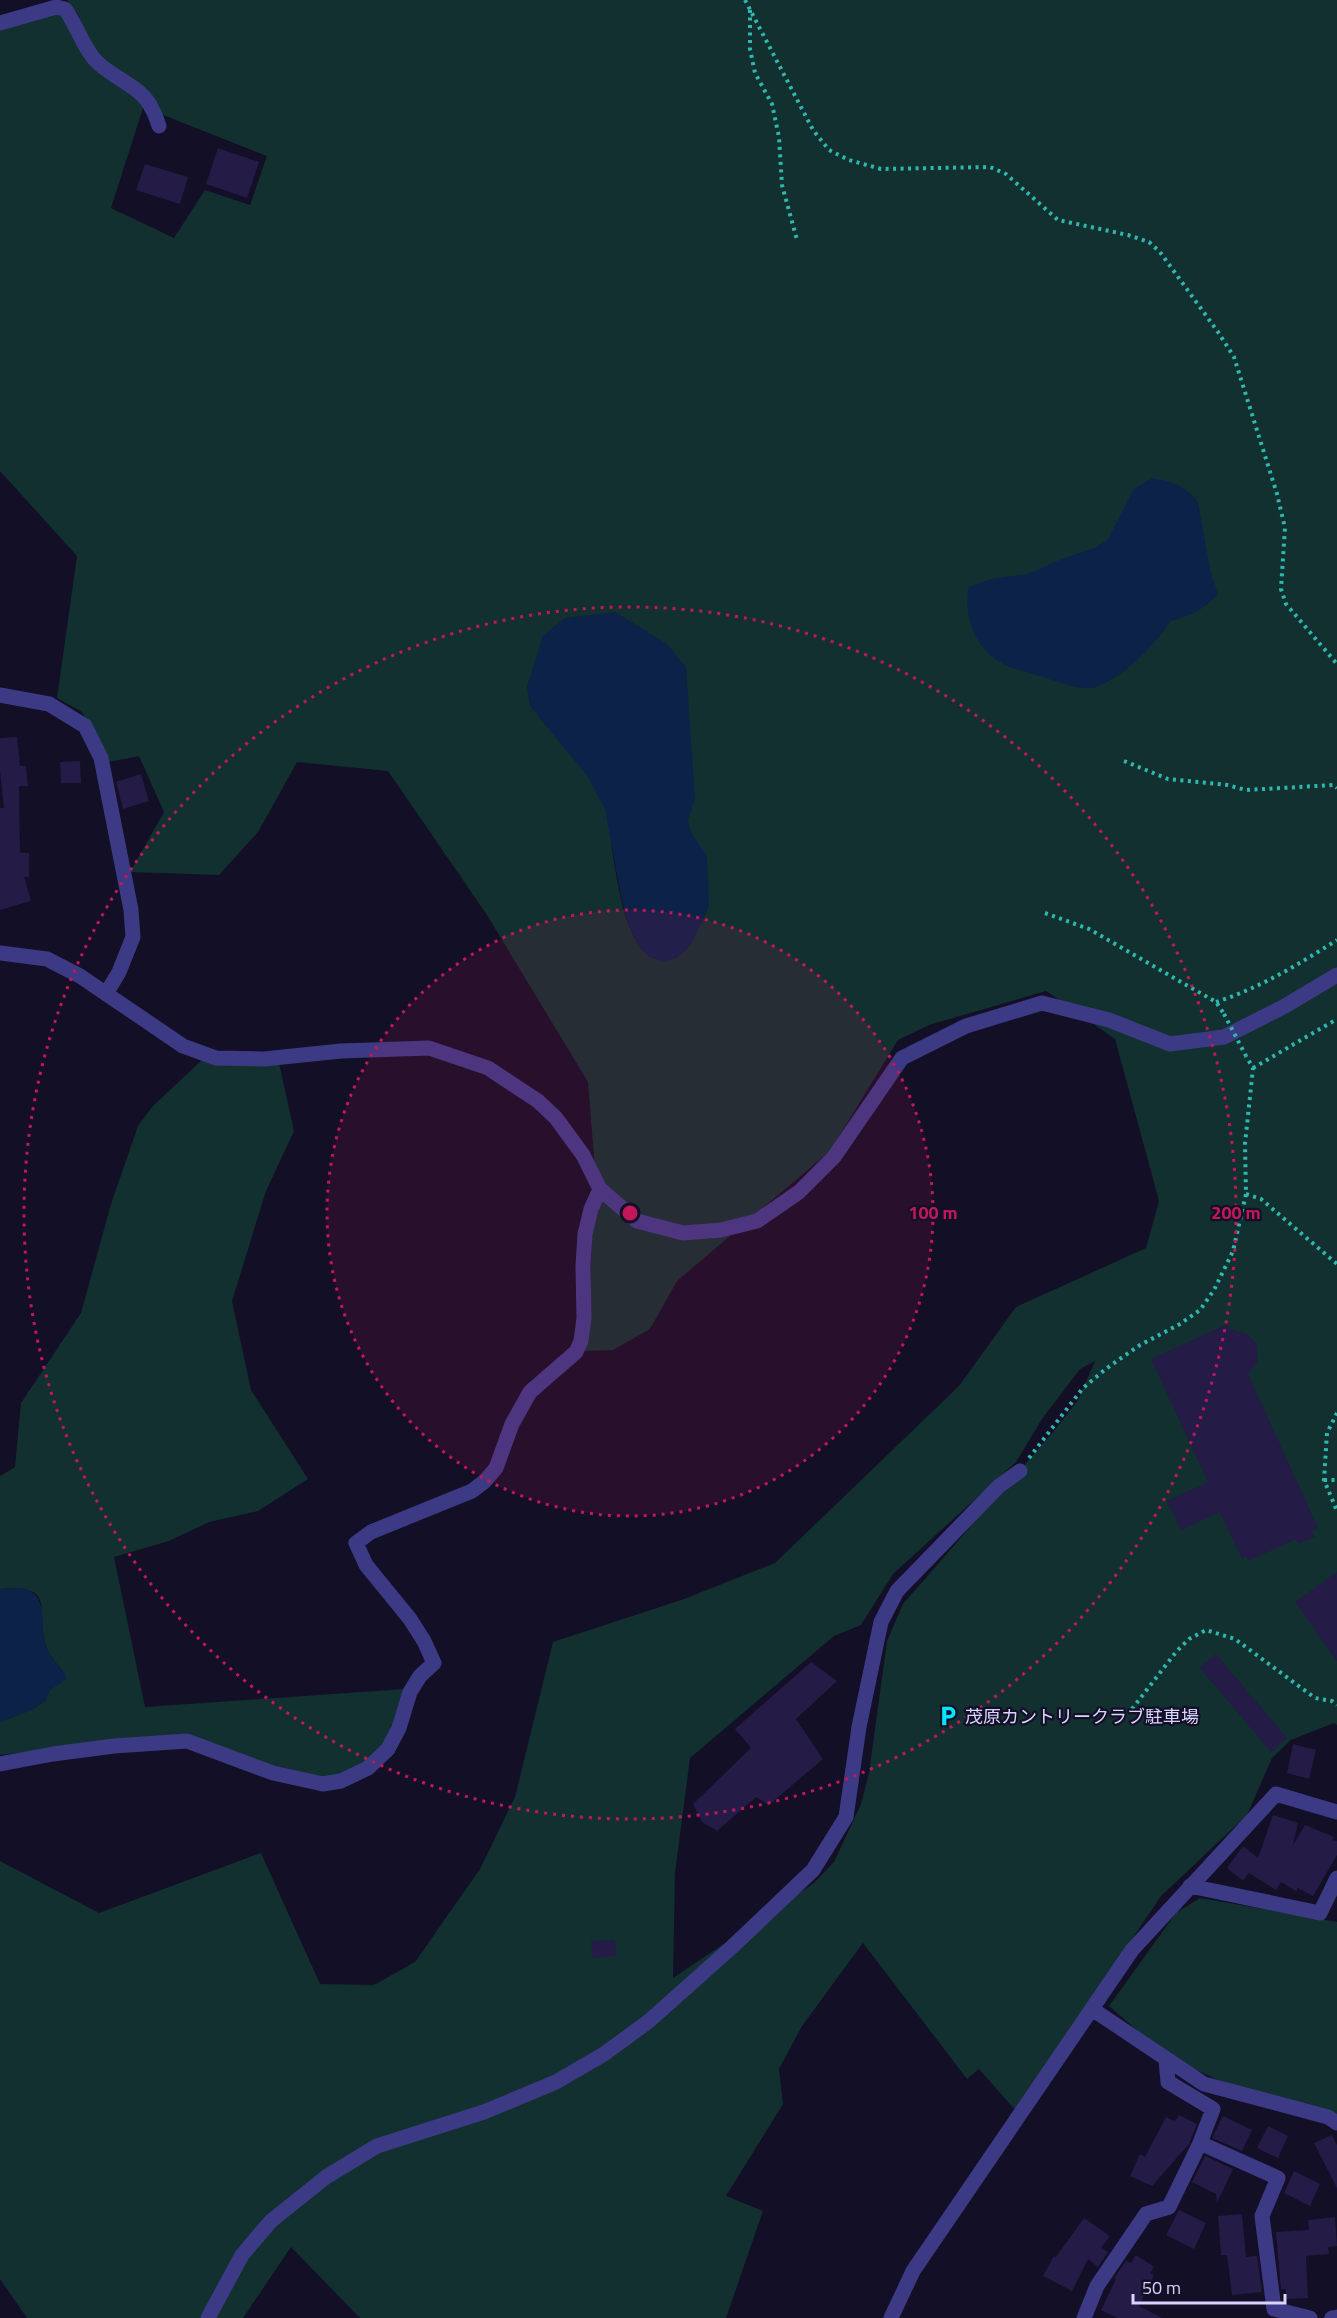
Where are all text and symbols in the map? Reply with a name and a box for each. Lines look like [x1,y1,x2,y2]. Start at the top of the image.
text: 100 m [908,1199,958,1226]
text: 200 m [1211,1199,1261,1226]
centre of rings [620,1203,640,1223]
place label: 茂原カントリークラブ駐車場 [965,1703,1199,1730]
parking icon: 茂原カントリークラブ駐車場 [936,1704,960,1728]
scale bar [1133,2267,1284,2305]
text: 50 m [1142,2274,1181,2301]

